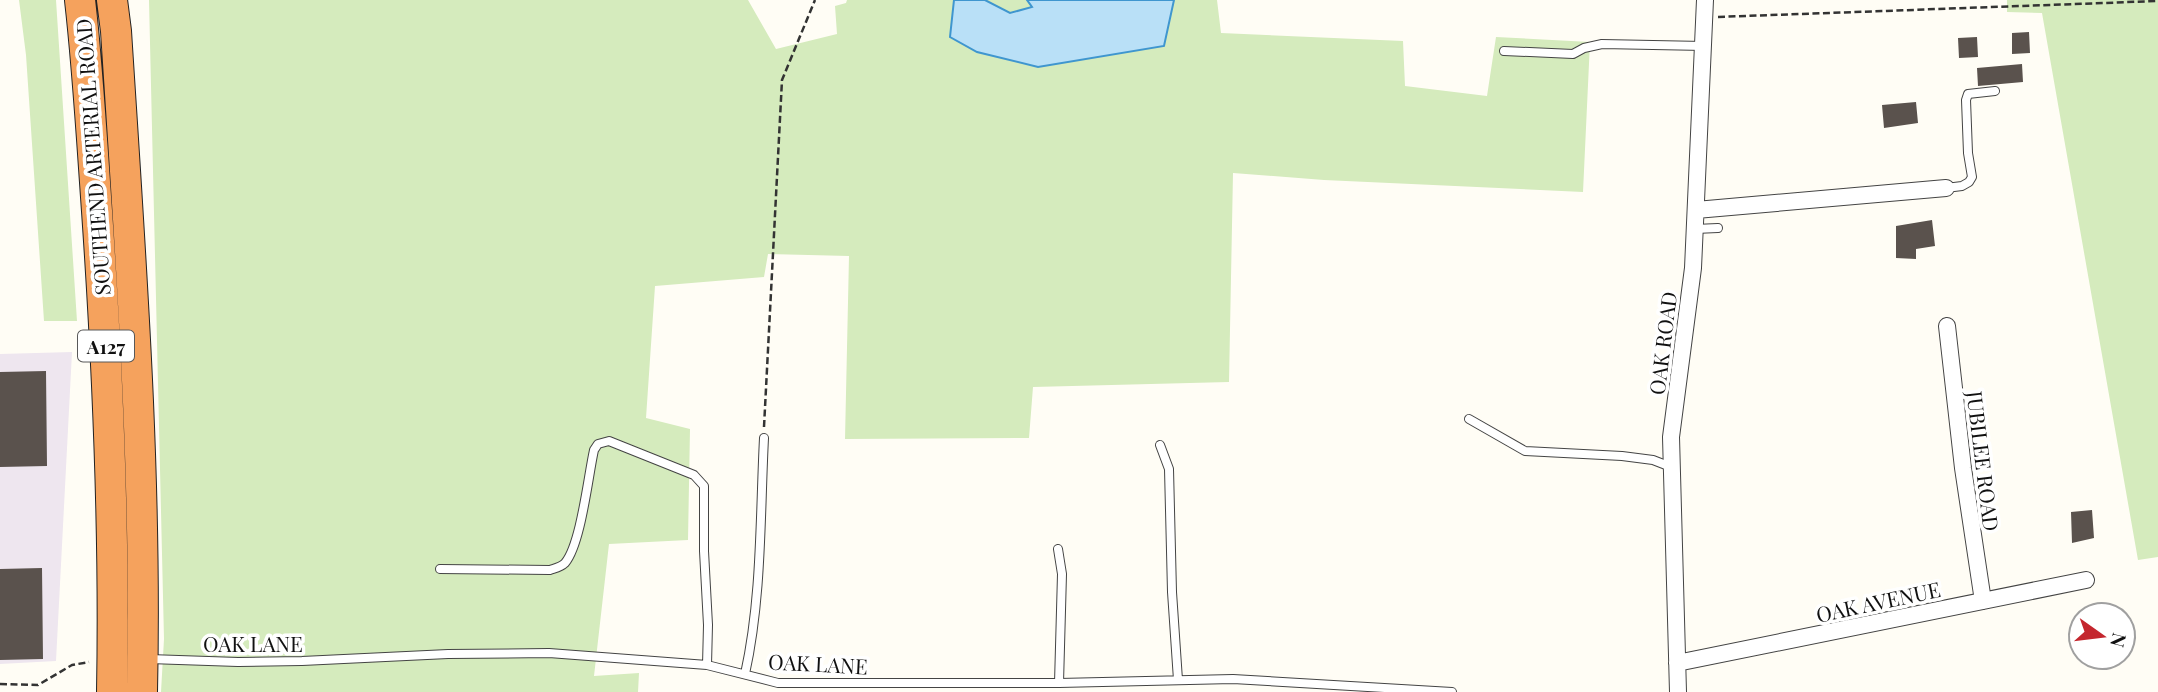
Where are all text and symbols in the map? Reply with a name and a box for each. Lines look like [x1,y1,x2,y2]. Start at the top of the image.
street label: SOUTHEND ARTERIAL ROAD [68,18,116,296]
street label: OAK ROAD [1642,290,1682,396]
road number: A127 [78,330,134,362]
street label: JUBILEE ROAD [1961,388,2007,533]
street label: OAK AVENUE [1813,574,1943,628]
north arrow [2067,601,2137,671]
street label: OAK LANE [203,629,303,657]
text: N [2105,631,2134,650]
street label: OAK LANE [767,646,869,680]

